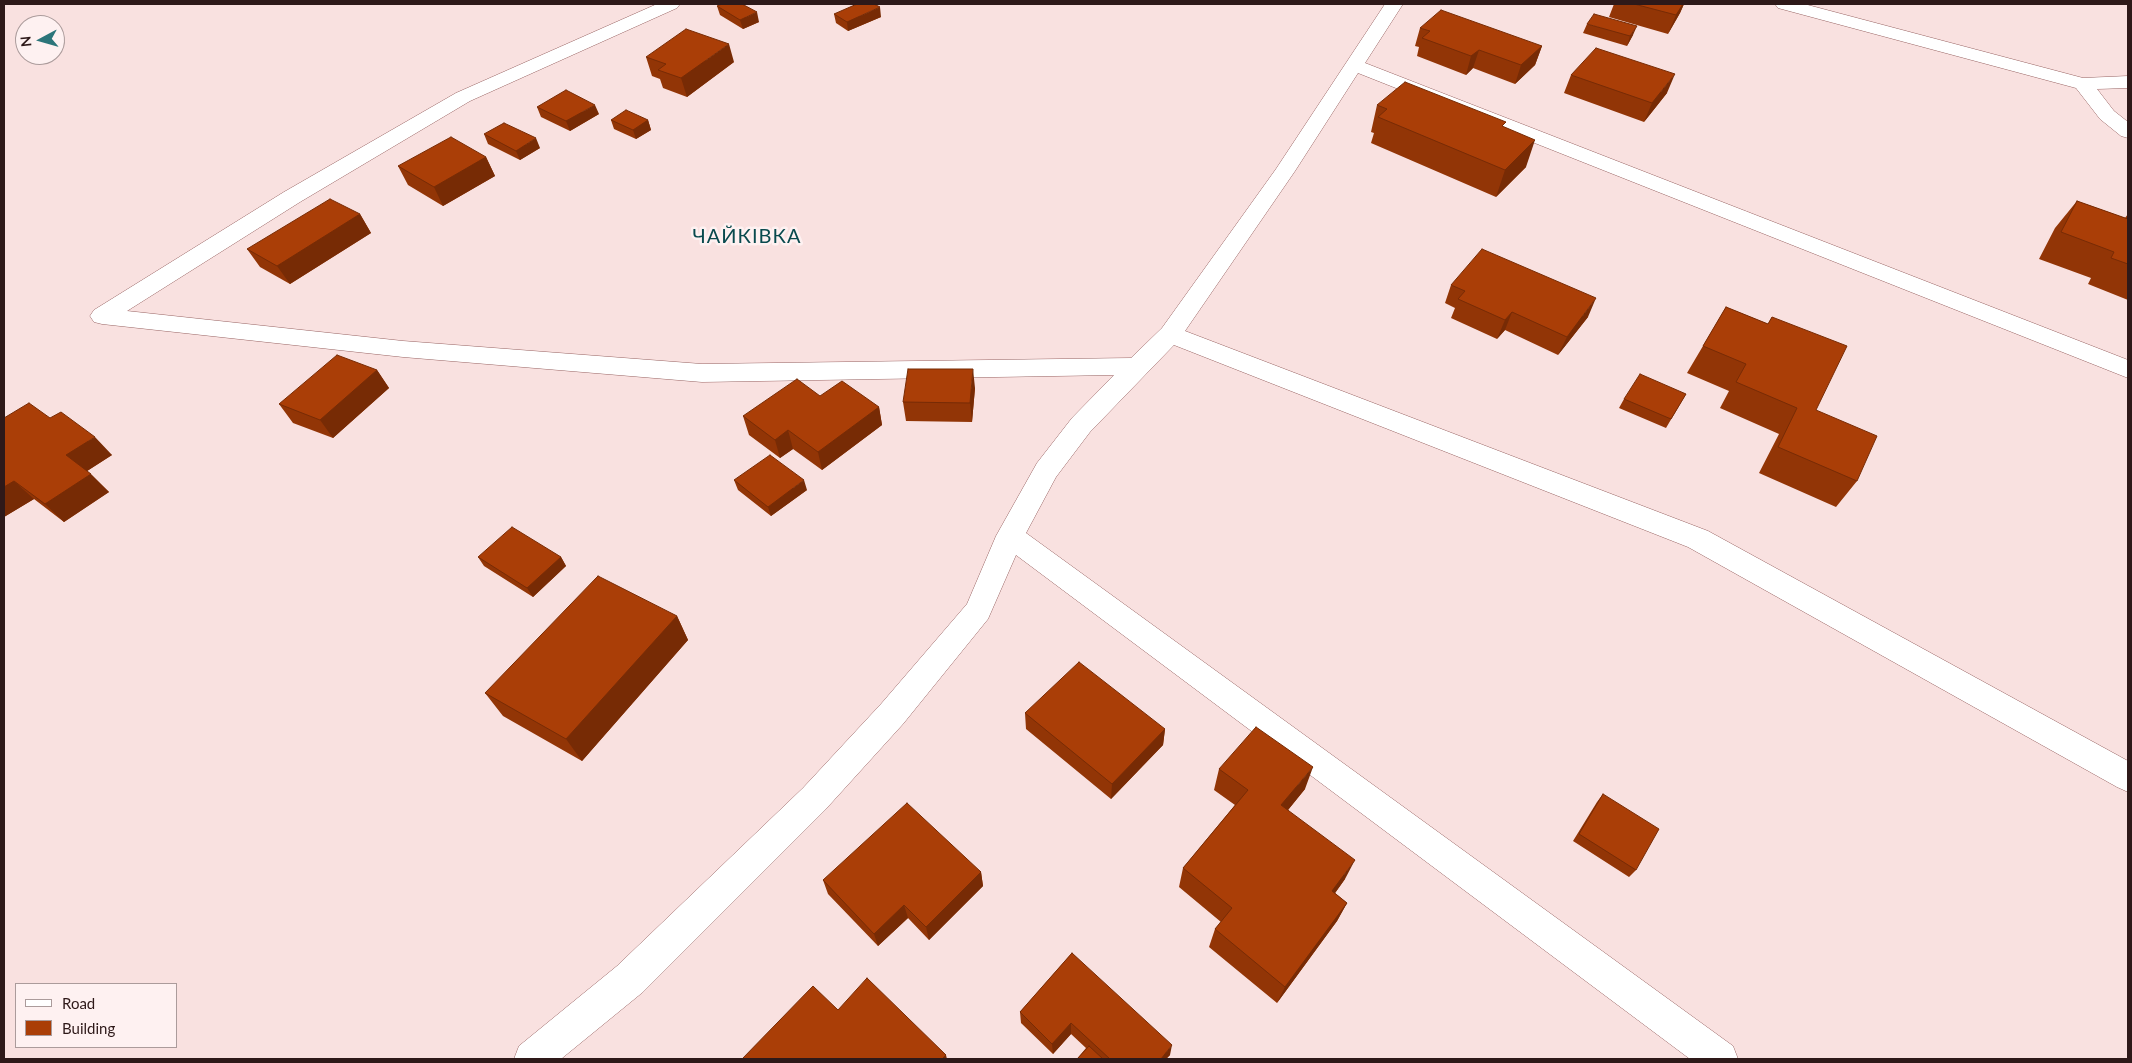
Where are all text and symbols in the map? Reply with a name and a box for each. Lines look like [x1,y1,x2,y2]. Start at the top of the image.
north arrow [15,15,65,65]
text: N [17,35,35,48]
district label: ЧАЙКІВКА [692,225,802,249]
legend [15,983,178,1048]
text: Road [62,994,95,1012]
text: Building [62,1019,115,1037]

